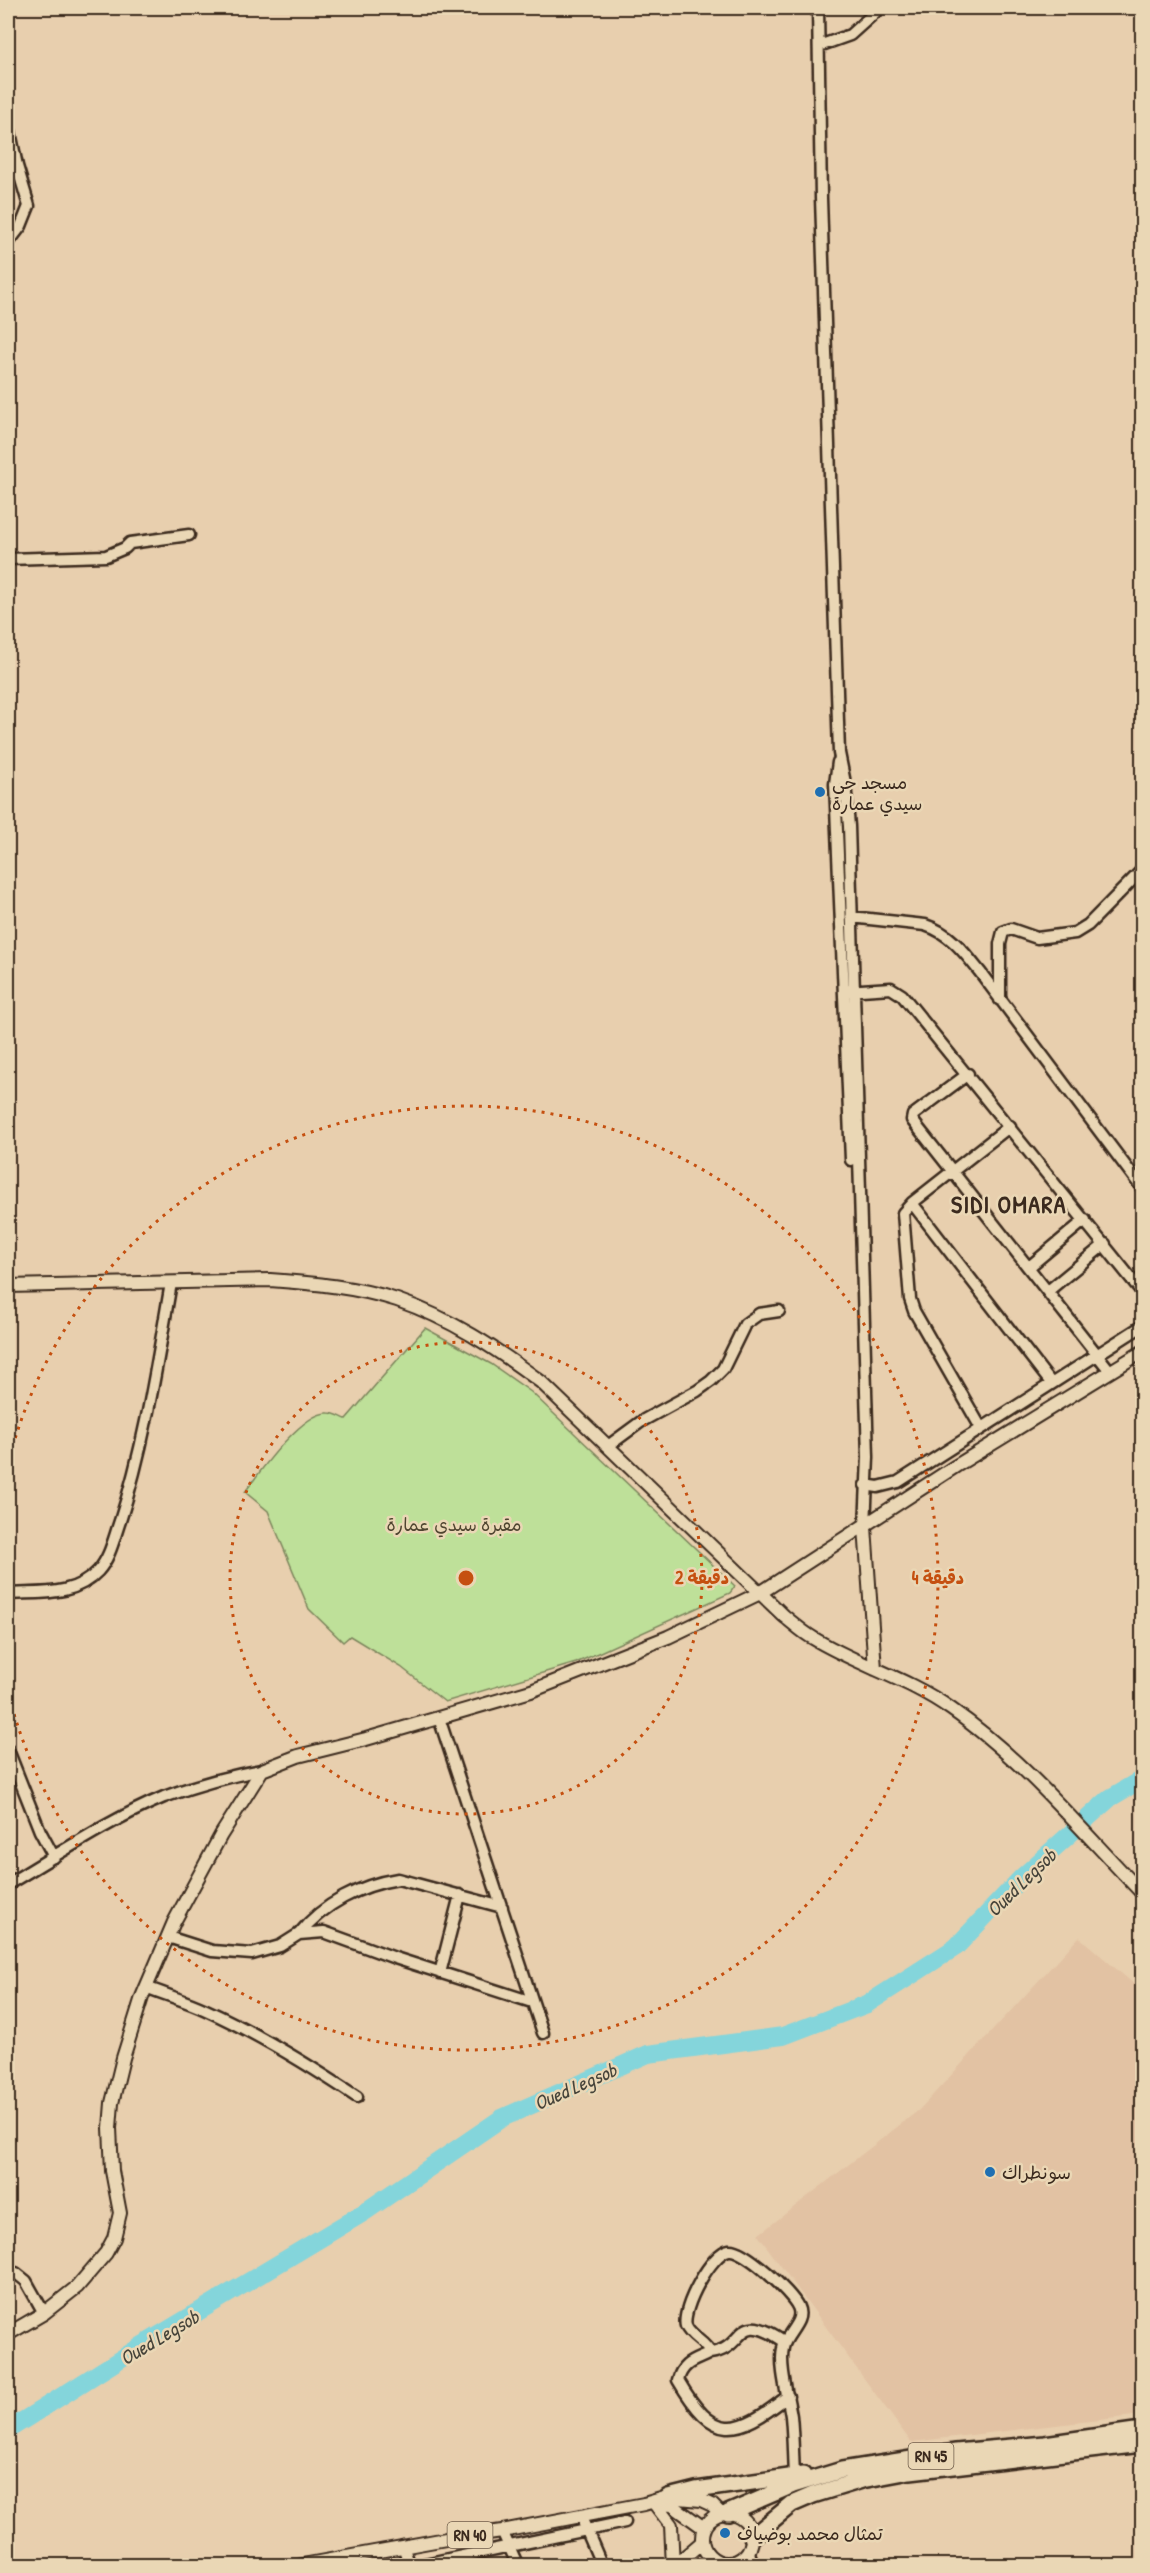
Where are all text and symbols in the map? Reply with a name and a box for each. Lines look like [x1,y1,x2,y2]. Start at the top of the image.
place label: مسجد حي سيدي عمارة [832,770,922,817]
marker: مسجد حي سيدي عمارة [813,785,827,799]
district label: SIDI OMARA [951,1188,1067,1220]
park label: مقبرة سيدي عمارة [387,1512,521,1538]
text: 2 دقيقة [675,1565,729,1590]
text: 4 دقيقة [912,1565,964,1590]
centre of rings [456,1568,476,1588]
water label: Oued Legsob [980,1841,1064,1923]
water label: Oued Legsob [529,2055,623,2117]
place label: سونطراك [1002,2160,1071,2185]
marker: سونطراك [983,2165,997,2179]
water label: Oued Legsob [114,2302,206,2372]
road number: RN 45 [908,2443,954,2469]
place label: تمثال محمد بوضياف [737,2521,883,2546]
road number: RN 40 [448,2522,492,2548]
marker: تمثال محمد بوضياف [718,2526,732,2540]

